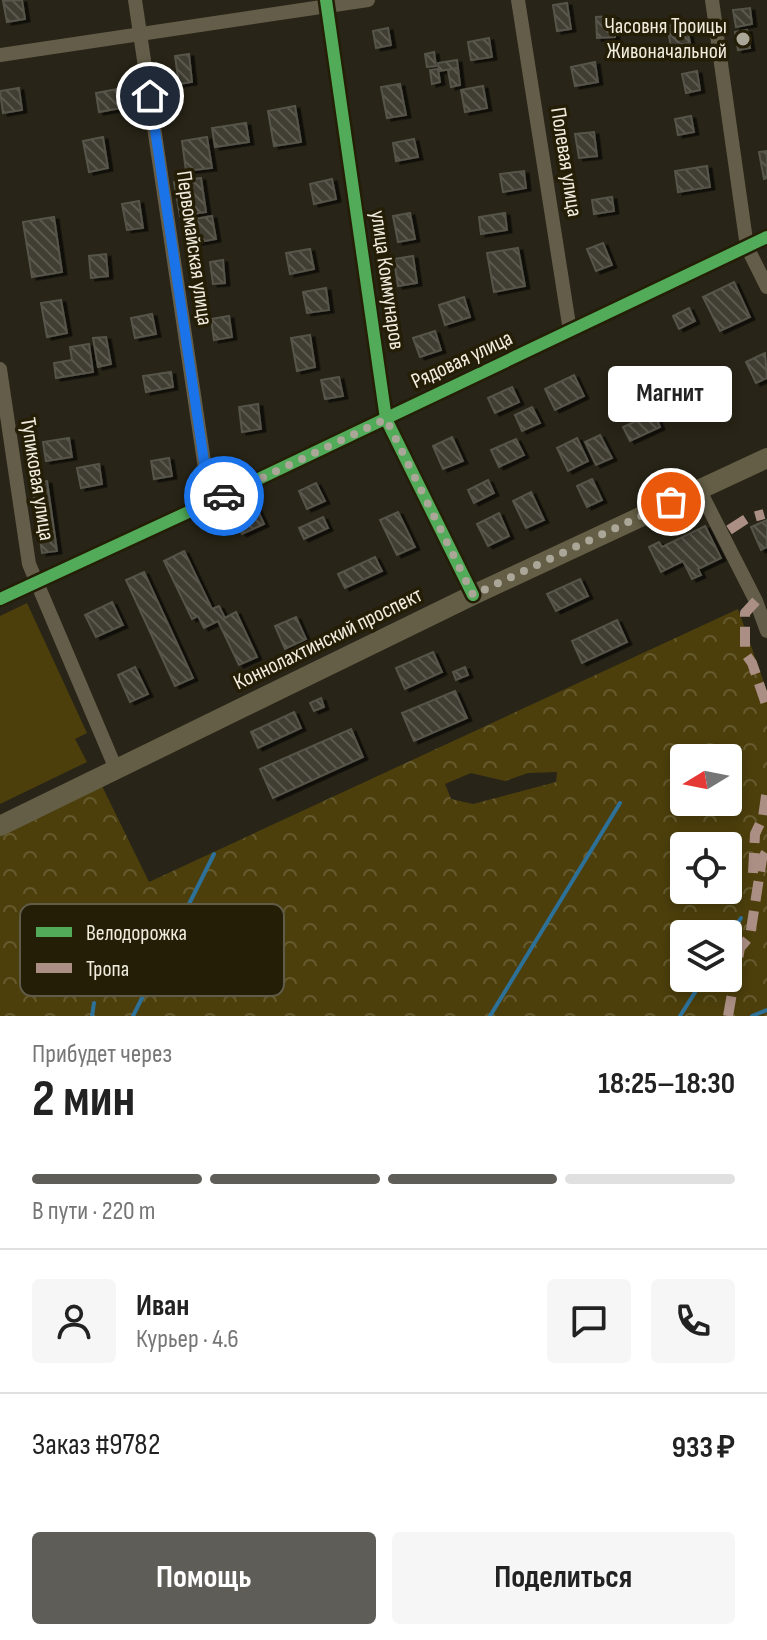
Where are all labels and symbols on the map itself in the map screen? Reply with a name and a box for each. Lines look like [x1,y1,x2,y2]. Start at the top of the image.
place label: Часовня Троицы Живоначальной [604,13,727,65]
marker: Часовня Троицы Живоначальной [734,30,752,48]
pin [116,62,184,130]
street label: Полевая улица [544,105,588,219]
street label: Первомайская улица [170,169,218,327]
street label: улица Коммунаров [364,209,410,351]
street label: Рядовая улица [407,325,517,395]
callout: Магнит [609,366,733,422]
street label: Тупиковая улица [14,416,60,542]
courier [184,456,264,536]
pin [637,468,705,536]
street label: Коннолахтинский проспект [229,581,427,696]
north arrow [670,744,742,816]
legend [20,904,284,996]
text: Велодорожка [86,920,187,947]
text: Тропа [86,956,129,983]

